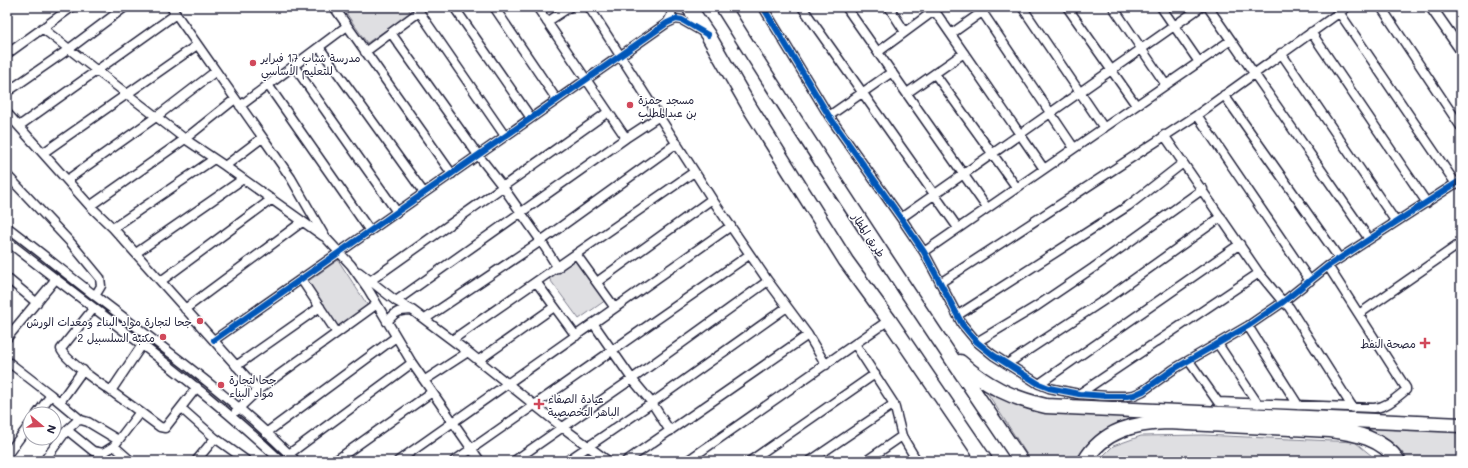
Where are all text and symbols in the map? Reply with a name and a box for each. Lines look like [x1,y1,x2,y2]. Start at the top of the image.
place label: مدرسة شباب 17 فبراير للتعليم الأساسي [260,50,360,82]
marker: مدرسة شباب 17 فبراير للتعليم الأساسي [248,58,258,68]
place label: مسجد حمزة بن عبدالمطلب [638,92,697,121]
marker: مسجد حمزة بن عبدالمطلب [625,100,635,110]
street label: طريق المطار [849,209,889,260]
place label: جحا لتجارة مواد البناء ومعدات الورش [27,314,192,330]
marker: جحا لتجارة مواد البناء ومعدات الورش [195,316,205,326]
place label: مكتبة السلسبيل 2 [77,330,155,346]
marker: مكتبة السلسبيل 2 [158,332,168,342]
place label: مصحة النفط [1360,336,1416,351]
marker: مصحة النفط [1419,337,1431,349]
place label: جحا لتجارة مواد البناء [229,372,277,401]
marker: جحا لتجارة مواد البناء [216,380,226,390]
place label: عيادة الصفاء الباهر التخصصية [548,391,620,420]
marker: عيادة الصفاء الباهر التخصصية [533,398,545,410]
north arrow [22,406,62,446]
text: N [43,423,60,436]

